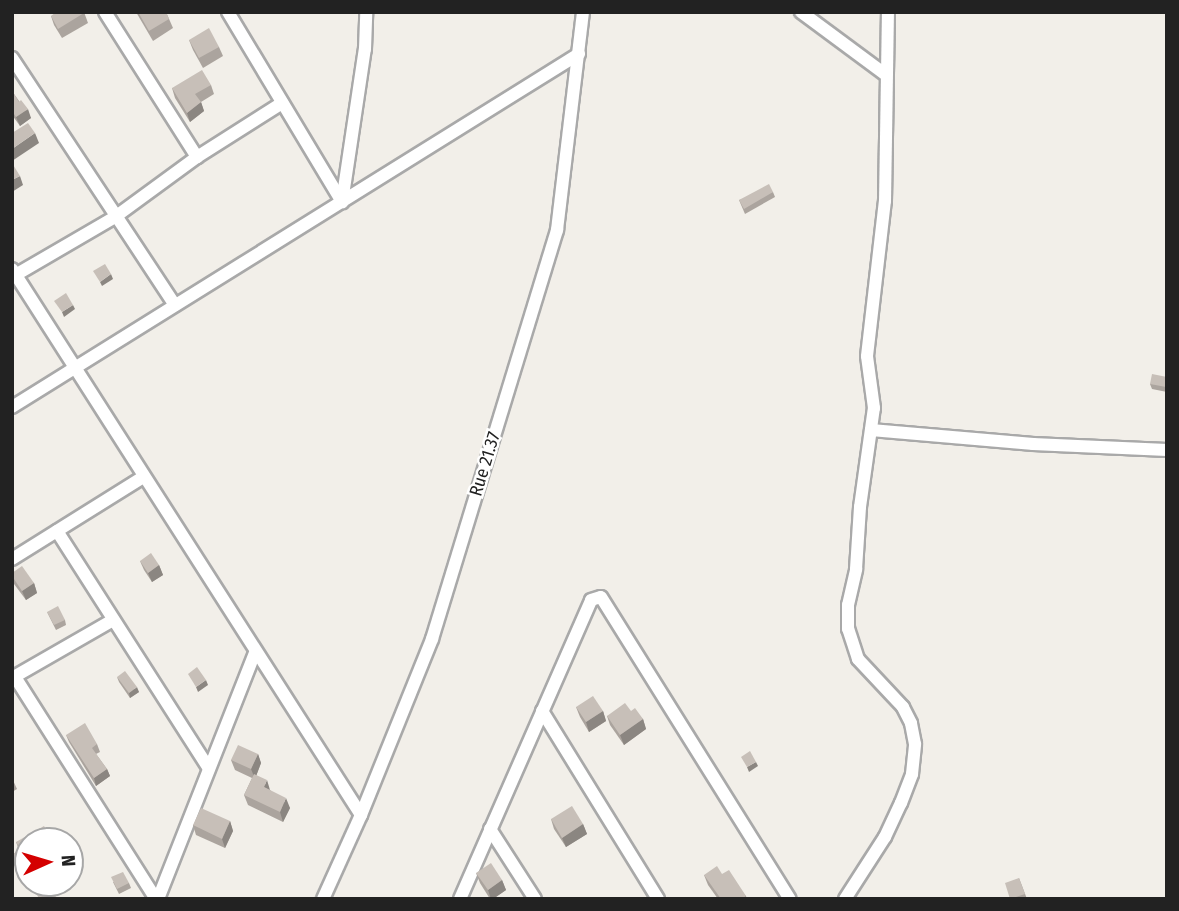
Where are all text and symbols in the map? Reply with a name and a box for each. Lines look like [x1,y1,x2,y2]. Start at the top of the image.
street label: Rue 21.37 [465,429,505,499]
north arrow [14,827,84,897]
text: N [57,854,80,867]

